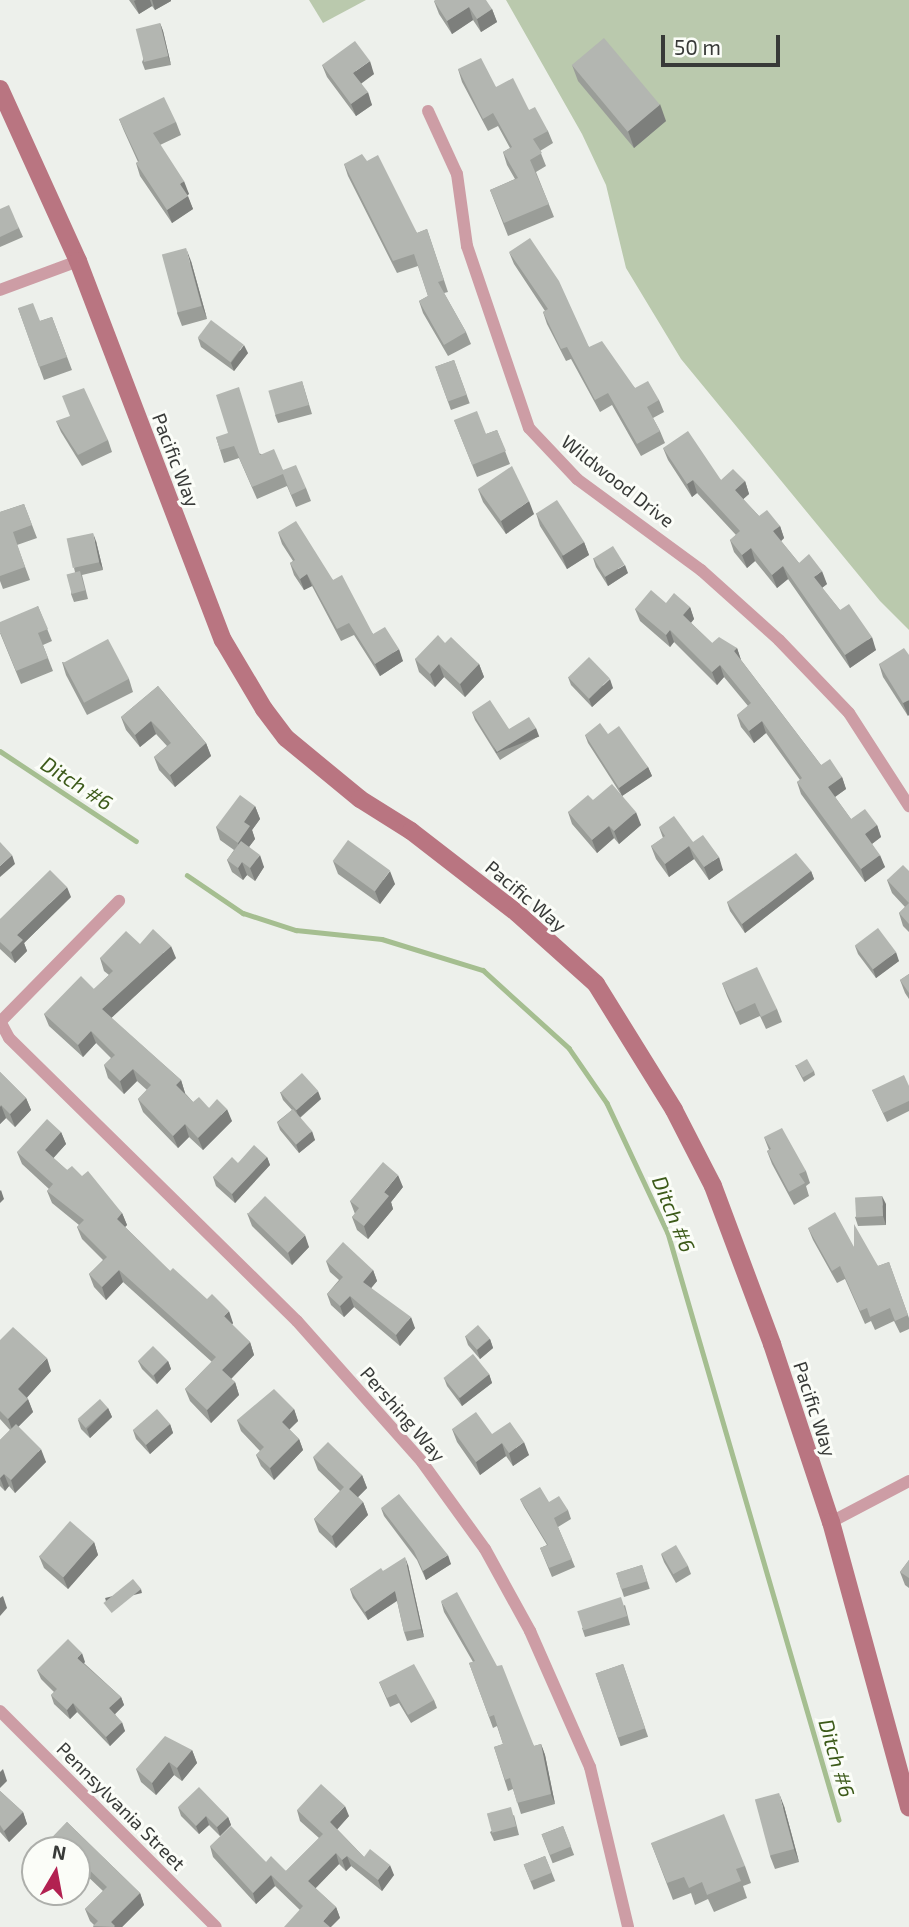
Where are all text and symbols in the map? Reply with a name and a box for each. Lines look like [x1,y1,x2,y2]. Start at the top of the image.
scale bar [664,21,783,65]
text: 50 m [674,34,721,59]
street label: Pacific Way [148,410,204,510]
street label: Wildwood Drive [557,430,679,532]
water label: Ditch #6 [36,751,118,815]
street label: Pacific Way [481,855,571,937]
water label: Ditch #6 [647,1172,701,1256]
street label: Pacific Way [789,1358,841,1460]
street label: Pershing Way [356,1362,450,1466]
water label: Ditch #6 [814,1716,860,1800]
street label: Pennsylvania Street [52,1737,190,1875]
north arrow [21,1836,91,1906]
text: N [51,1839,68,1864]

